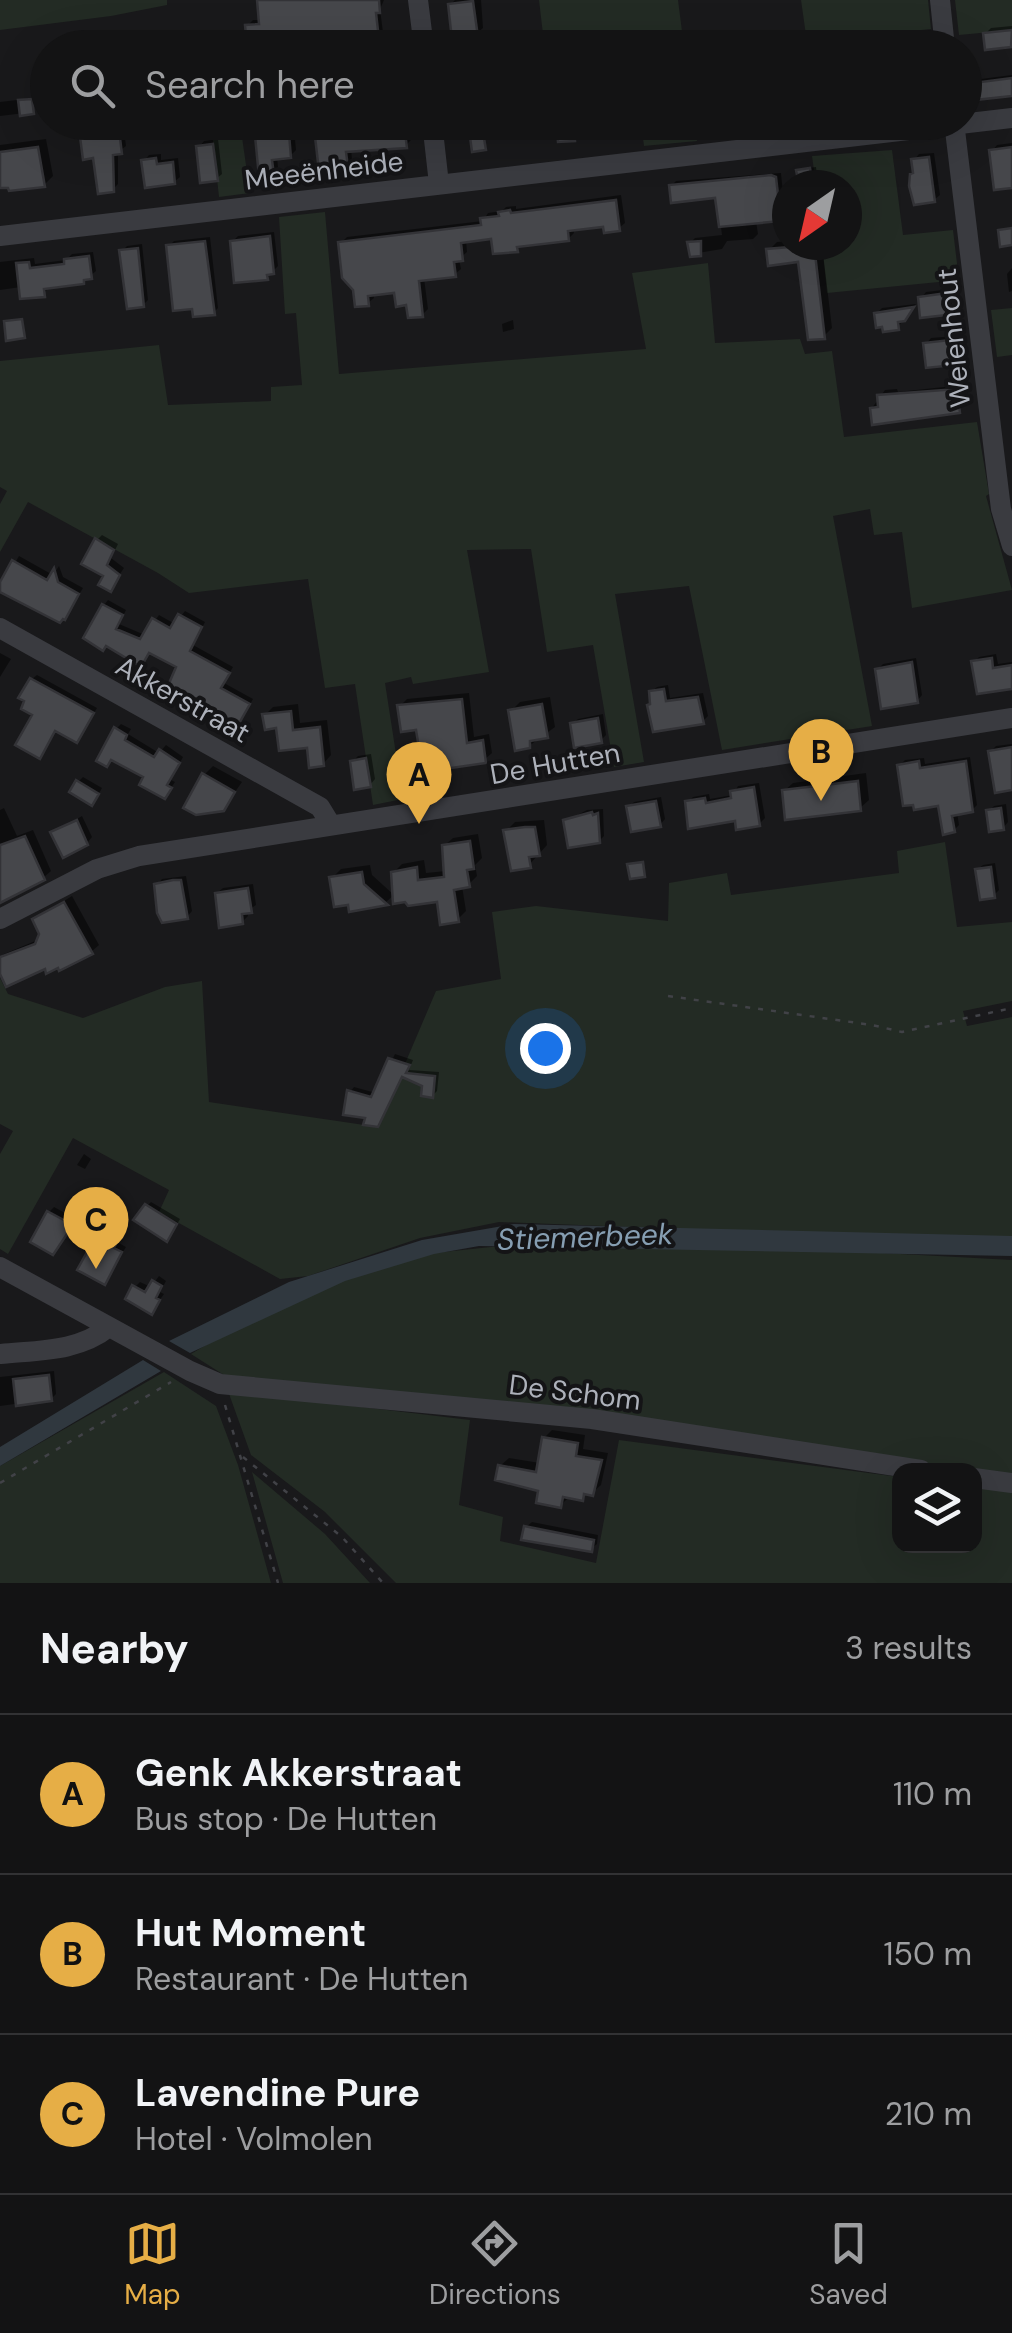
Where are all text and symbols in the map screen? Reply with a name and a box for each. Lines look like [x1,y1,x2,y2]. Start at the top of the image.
search box [30,30,982,140]
icon: search [65,58,120,113]
text: Search here [145,60,355,110]
street label: Meeënheide [243,142,405,199]
north arrow [772,170,862,260]
street label: Weienhout [928,266,979,410]
street label: Akkerstraat [109,647,256,751]
pin: B [788,718,854,801]
street label: De Hutten [487,734,623,793]
pin: A [386,742,452,824]
your location [520,1023,571,1074]
pin: C [64,1186,128,1269]
water label: Stiemerbeek [496,1214,674,1259]
street label: De Schom [507,1366,643,1419]
map controls [892,1463,982,1553]
button: layers [892,1463,982,1553]
text: Nearby [40,1621,189,1676]
text: 3 results [845,1627,972,1669]
text: Genk Akkerstraat [135,1748,462,1798]
text: A [61,1773,84,1815]
text: 110 m [893,1773,972,1815]
text: Bus stop · De Hutten [135,1798,437,1840]
text: Hut Moment [135,1908,366,1958]
text: B [62,1933,83,1975]
text: 150 m [884,1933,972,1975]
text: Restaurant · De Hutten [135,1958,468,2000]
text: Lavendine Pure [135,2068,420,2118]
text: C [61,2093,84,2135]
text: 210 m [885,2093,972,2135]
text: Hotel · Volmolen [135,2118,373,2160]
tab: Map [124,2216,181,2313]
tab: Directions [429,2216,561,2313]
tab: Saved [809,2216,888,2313]

